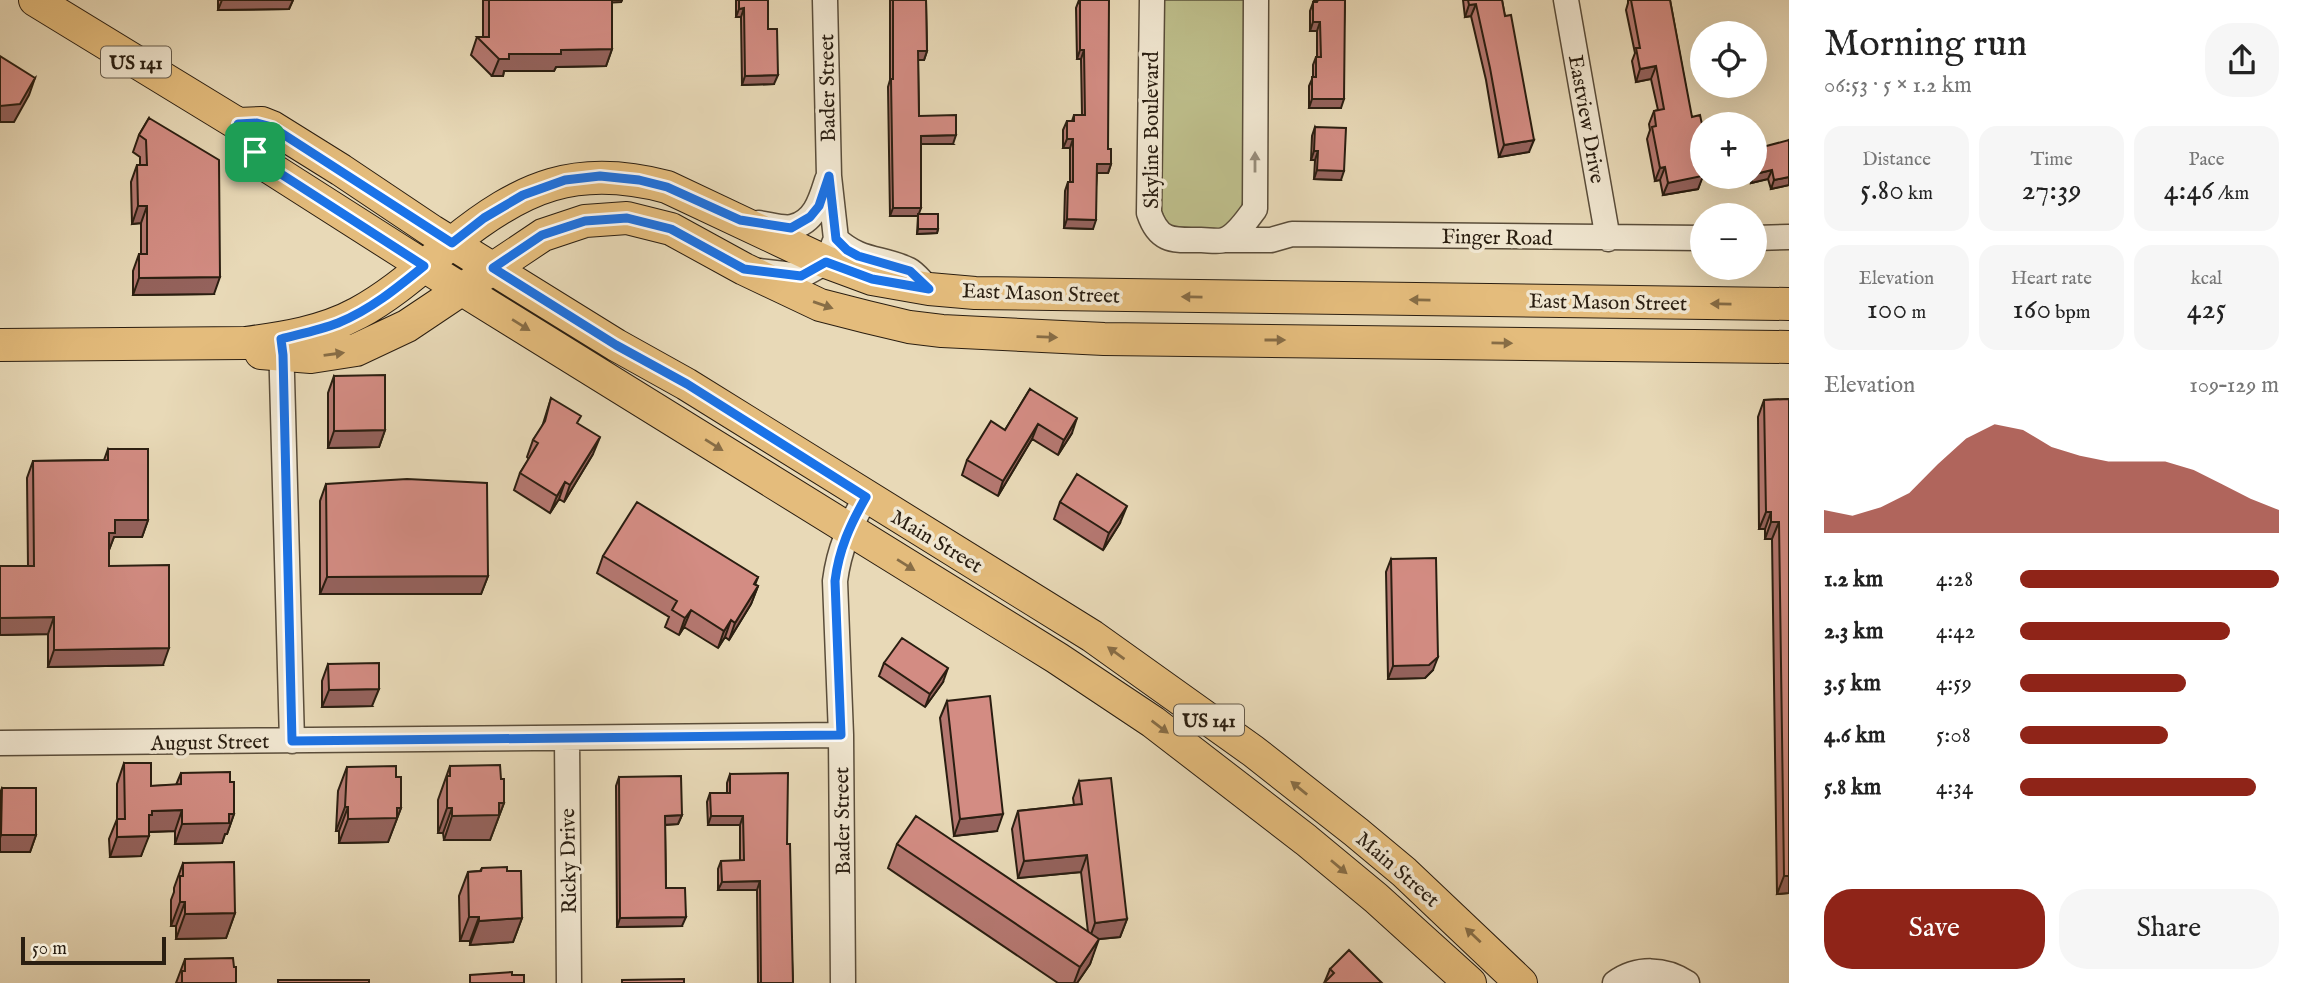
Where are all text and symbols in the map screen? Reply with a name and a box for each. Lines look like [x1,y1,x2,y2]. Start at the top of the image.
map controls [1690,21,1767,280]
button: locate [1690,21,1767,98]
text: Morning run [1824,21,2027,69]
button: share [2205,23,2279,97]
street label: Bader Street [814,34,843,142]
road number: US 141 [101,46,171,78]
street label: Skyline Boulevard [1139,50,1166,209]
street label: Eastview Drive [1561,53,1610,186]
text: 06:53 · 5 × 1.2 km [1824,71,1972,100]
button: + [1690,112,1767,189]
pin [225,122,285,182]
icon: arrive [236,133,274,171]
text: Distance [1862,148,1931,172]
text: Time [2030,148,2073,172]
text: Pace [2189,148,2224,172]
one-way arrow [1249,151,1261,173]
text: 5.80 [1860,172,1904,210]
text: 27:39 [2022,172,2082,210]
text: 4:46 [2164,172,2214,210]
text: km [1904,182,1933,206]
text: /km [2214,182,2249,206]
button: − [1690,203,1767,280]
street label: Finger Road [1441,224,1553,253]
text: Elevation [1859,267,1934,291]
text: Heart rate [2011,267,2092,291]
text: kcal [2191,267,2222,291]
street label: East Mason Street [961,278,1120,311]
street label: East Mason Street [1529,289,1687,318]
one-way arrow [1181,291,1203,302]
text: 100 [1867,291,1907,329]
text: 160 [2013,291,2051,329]
text: 425 [2187,291,2226,329]
one-way arrow [1409,294,1431,306]
one-way arrow [1710,298,1732,309]
one-way arrow [813,300,834,311]
text: m [1907,301,1926,325]
text: bpm [2051,301,2090,325]
one-way arrow [511,319,530,332]
one-way arrow [1036,332,1058,343]
one-way arrow [1264,334,1286,346]
one-way arrow [1491,337,1513,349]
one-way arrow [323,348,345,359]
text: Elevation [1824,371,1915,400]
text: 109–129 m [2189,371,2279,400]
one-way arrow [704,439,724,452]
street label: Main Street [885,504,987,580]
one-way arrow [896,559,915,571]
text: 1.2 km [1824,565,1883,594]
text: 4:28 [1936,565,1973,594]
text: 2.3 km [1824,617,1883,646]
text: 4:42 [1936,617,1975,646]
one-way arrow [1107,646,1125,660]
text: 3.5 km [1824,669,1881,698]
text: 4:59 [1936,669,1972,698]
road number: US 141 [1174,705,1244,736]
one-way arrow [1150,719,1168,734]
text: 4.6 km [1824,721,1886,750]
text: 5:08 [1936,721,1971,750]
street label: August Street [149,729,270,758]
street label: Bader Street [829,767,858,875]
text: 5.8 km [1824,773,1881,802]
text: 4:34 [1936,773,1973,802]
one-way arrow [1291,781,1309,796]
street label: Ricky Drive [555,808,584,914]
street label: Main Street [1350,826,1445,914]
one-way arrow [1330,859,1347,874]
button: Save [1824,889,2045,969]
button: Share [2059,889,2279,969]
one-way arrow [1464,927,1482,943]
scale bar [21,934,166,966]
text: 50 m [32,937,67,961]

